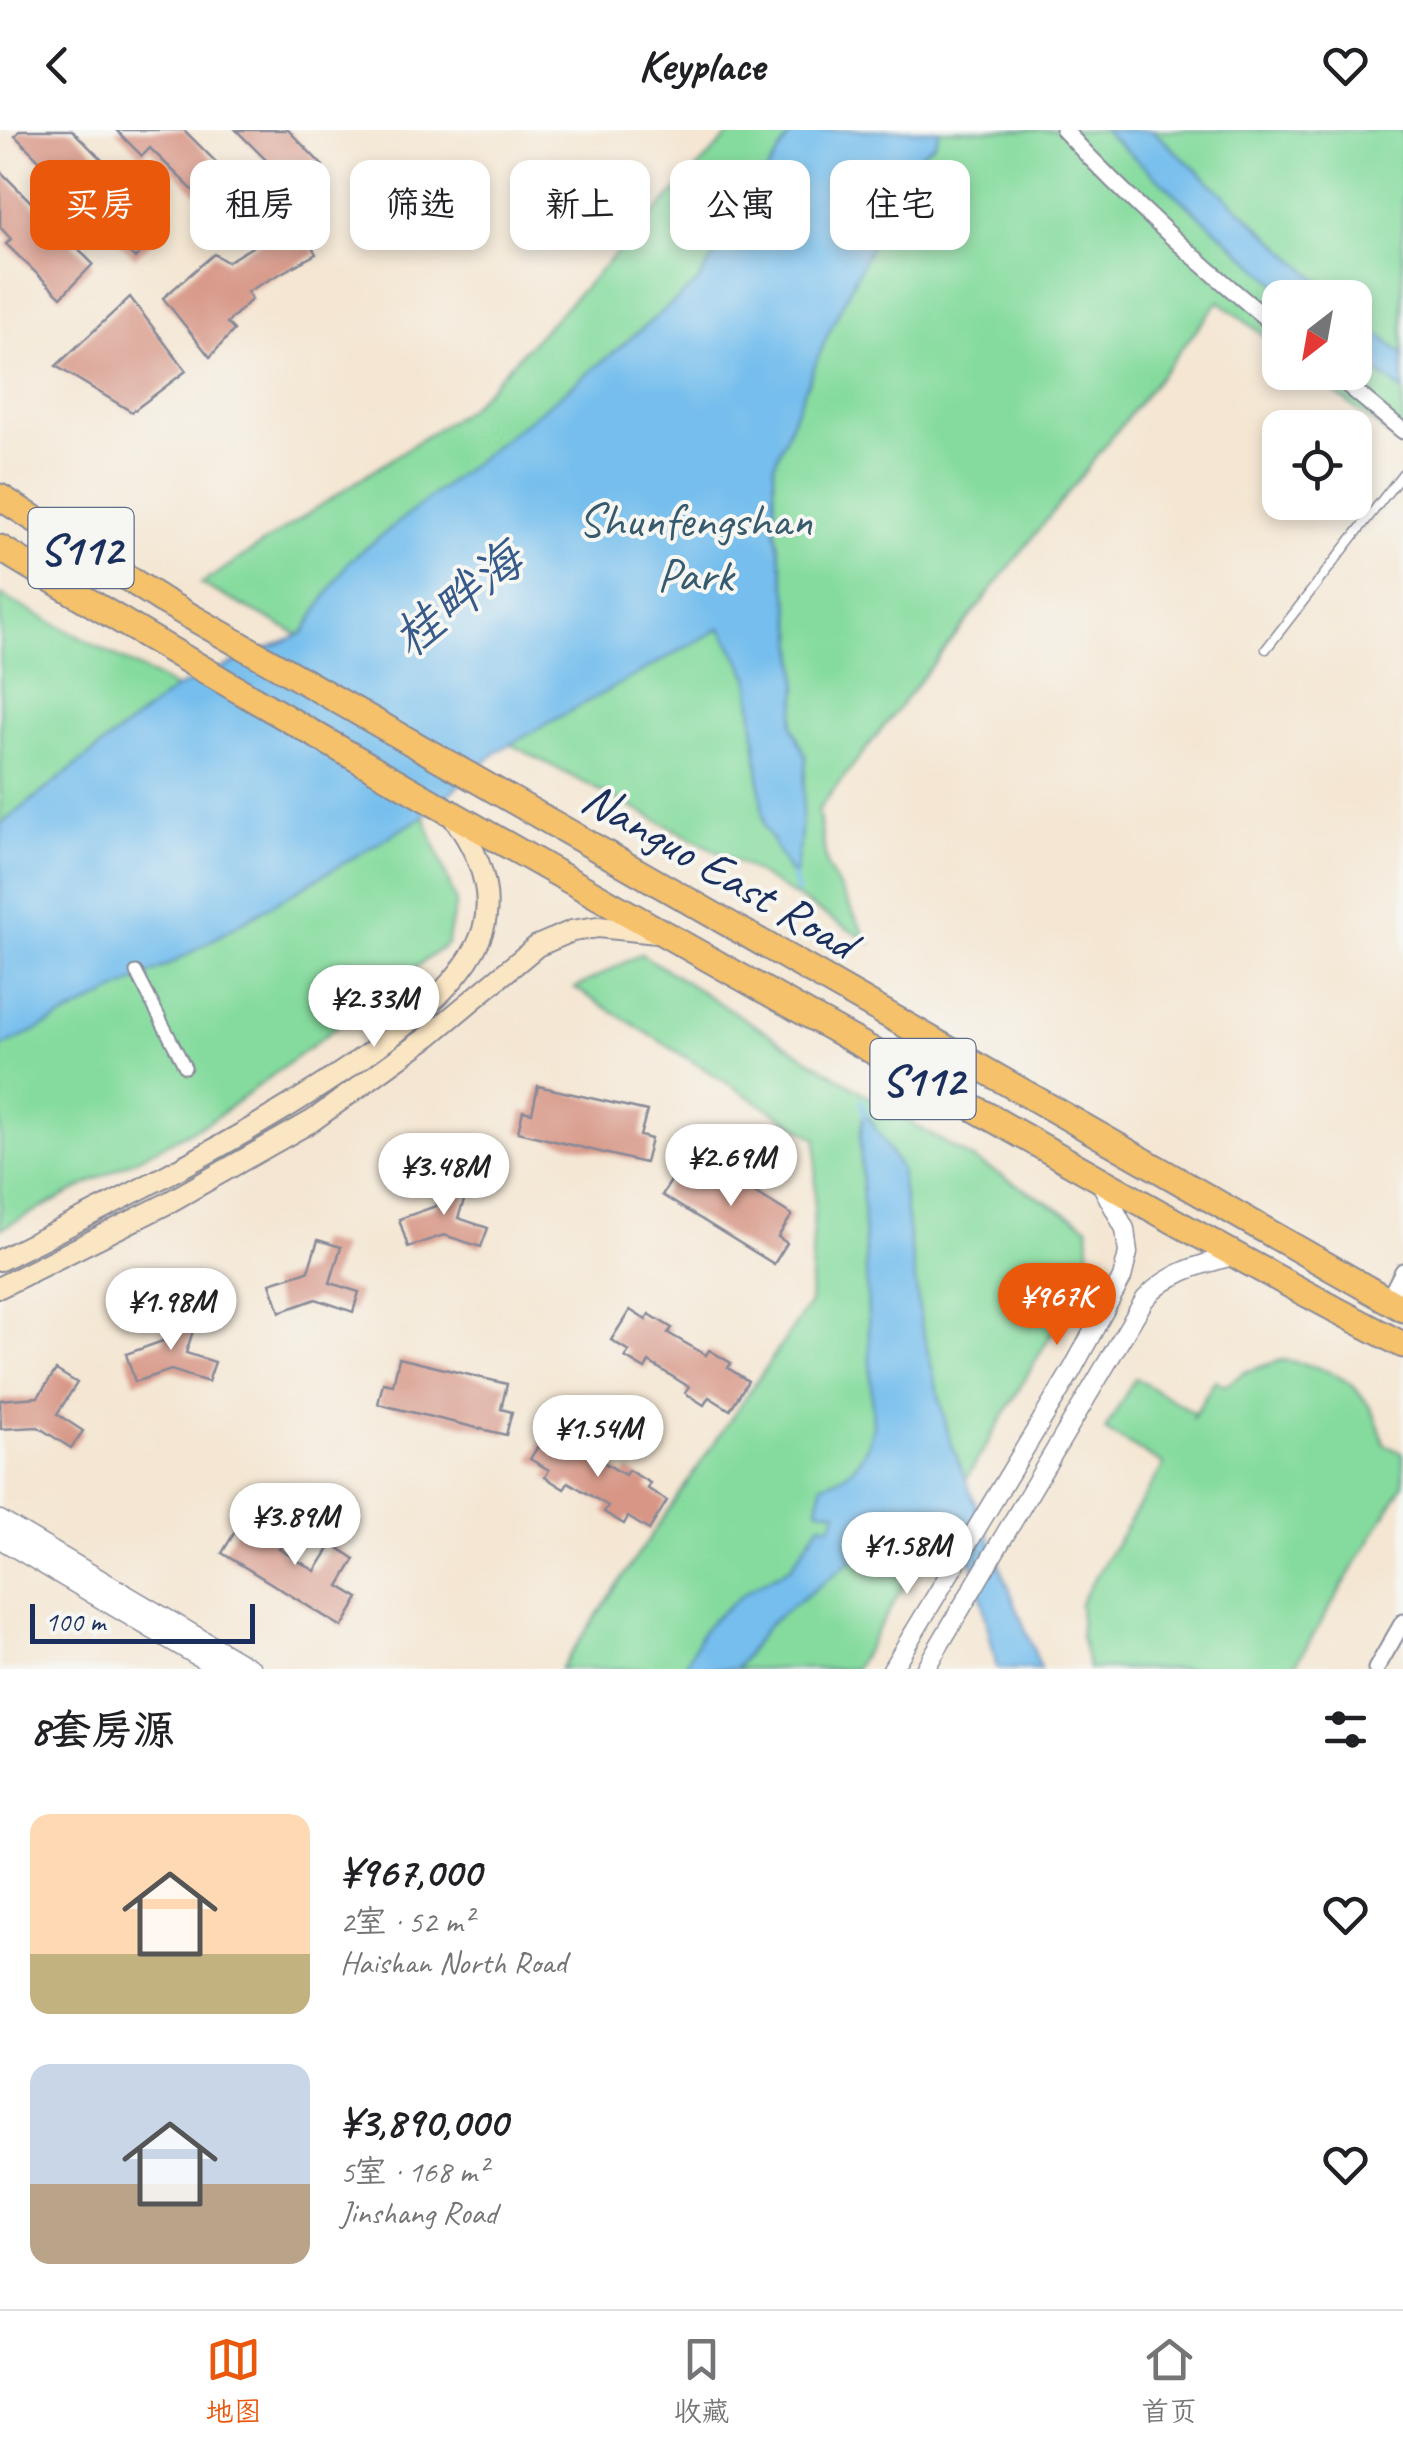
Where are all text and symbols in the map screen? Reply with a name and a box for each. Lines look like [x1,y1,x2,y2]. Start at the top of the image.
text: Keyplace [638,37,765,94]
icon: back [30,38,85,93]
icon: heart [1318,38,1373,93]
chip: 买房 [30,160,170,250]
chip: 租房 [190,160,330,250]
chip: 筛选 [350,160,490,250]
chip: 新上 [510,160,650,250]
chip: 公寓 [670,160,810,250]
chip: 住宅 [830,160,970,250]
north arrow [1262,280,1372,390]
map controls [1262,280,1372,520]
button: locate [1262,410,1372,520]
park label: Shunfengshan Park [578,490,812,605]
road number: S112 [28,508,134,588]
water label: 桂畔海 [379,526,540,670]
street label: Nanguo East Road [572,767,873,976]
pin: ¥2.33M [293,965,455,1050]
text: ¥2.33M [330,977,418,1018]
road number: S112 [870,1039,976,1119]
pin: ¥2.69M [650,1124,812,1209]
pin: ¥3.48M [363,1133,525,1218]
text: ¥2.69M [687,1136,775,1177]
text: ¥3.48M [400,1145,488,1186]
pin: ¥967K [987,1263,1127,1348]
pin: ¥1.98M [90,1268,252,1353]
text: ¥967K [1020,1275,1094,1316]
text: ¥1.98M [128,1280,214,1321]
pin: ¥1.54M [517,1395,679,1480]
text: ¥1.54M [555,1407,641,1448]
pin: ¥3.89M [214,1483,376,1568]
text: ¥3.89M [252,1495,338,1536]
pin: ¥1.58M [826,1512,988,1597]
text: ¥1.58M [864,1524,950,1565]
scale bar [30,1599,255,1644]
text: 100 m [45,1604,105,1639]
icon: filters [1318,1702,1373,1757]
text: 8套房源 [30,1704,175,1757]
text: ¥967,000 [340,1846,481,1899]
icon: home [110,1854,230,1974]
icon: heart [1318,1887,1373,1942]
text: 2室 · 52 m² [340,1901,473,1942]
text: Haishan North Road [340,1942,566,1983]
text: ¥3,890,000 [340,2096,507,2149]
icon: home [110,2104,230,2224]
icon: heart [1318,2137,1373,2192]
text: 5室 · 168 m² [340,2151,487,2192]
text: Jinshang Road [340,2192,497,2233]
tab: 地图 [206,2332,262,2429]
tab: 收藏 [673,2332,729,2429]
tab: 首页 [1141,2332,1197,2429]

